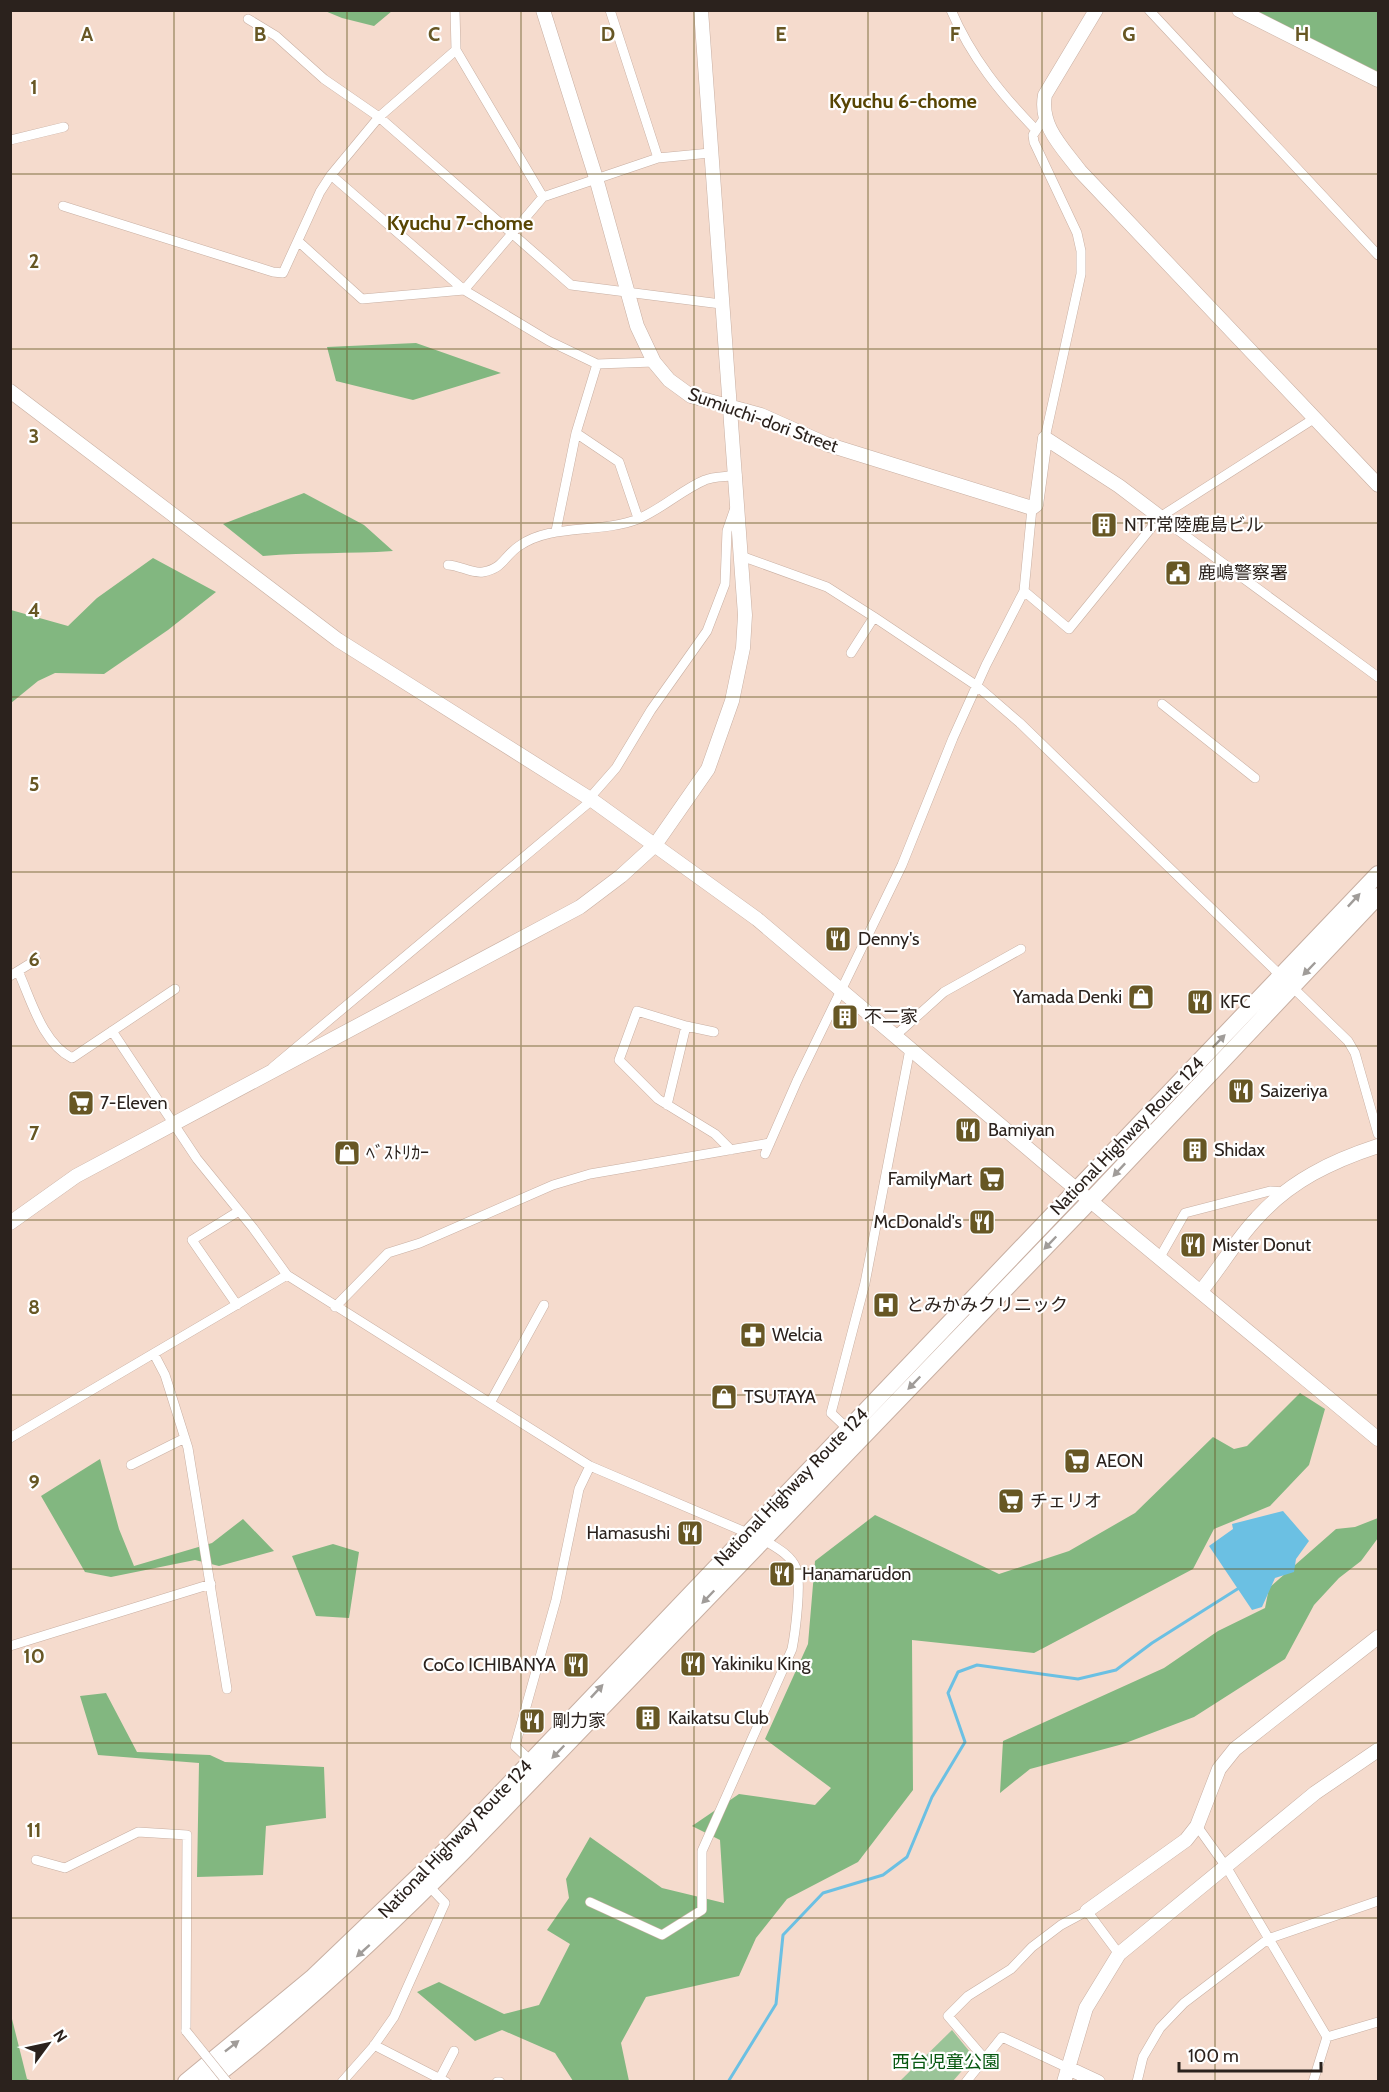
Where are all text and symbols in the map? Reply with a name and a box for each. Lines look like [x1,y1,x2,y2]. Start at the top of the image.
text: A [81,22,94,46]
text: B [254,22,266,46]
text: C [428,22,440,46]
text: D [601,22,615,46]
text: E [775,22,787,46]
text: F [950,22,961,46]
text: G [1122,22,1136,46]
text: H [1295,22,1309,46]
text: 1 [30,75,38,99]
district label: Kyuchu 6-chome [829,89,977,113]
district label: Kyuchu 7-chome [387,211,533,235]
text: 2 [29,249,39,273]
street label: Sumiuchi-dori Street [685,383,841,457]
text: 3 [29,424,39,448]
building icon: NTT常陸鹿島ビル [1089,510,1119,540]
place label: NTT常陸鹿島ビル [1124,514,1264,536]
public building icon: 鹿嶋警察署 [1163,558,1193,588]
place label: 鹿嶋警察署 [1198,562,1288,584]
text: 4 [28,598,40,622]
text: 5 [29,772,39,796]
one-way arrow [1347,893,1361,908]
restaurant icon: Denny's [823,924,853,954]
place label: Denny's [858,928,920,950]
text: 6 [28,947,40,971]
one-way arrow [1302,961,1316,975]
shop icon: Yamada Denki [1126,982,1156,1012]
place label: Yamada Denki [1012,986,1122,1008]
restaurant icon: KFC [1185,987,1215,1017]
place label: KFC [1220,991,1251,1013]
building icon: 不二家 [830,1002,860,1032]
place label: 不二家 [864,1006,918,1028]
one-way arrow [1212,1035,1226,1049]
street label: National Highway Route 124 [1045,1052,1209,1220]
restaurant icon: Saizeriya [1226,1076,1256,1106]
place label: Saizeriya [1260,1080,1328,1102]
supermarket icon: 7-Eleven [66,1088,96,1118]
place label: 7-Eleven [100,1092,168,1114]
restaurant icon: Bamiyan [953,1115,983,1145]
place label: Bamiyan [988,1119,1055,1141]
text: 7 [29,1121,40,1145]
building icon: Shidax [1180,1135,1210,1165]
shop icon: ﾍﾞｽﾄﾘｶｰ [332,1138,362,1168]
place label: Shidax [1214,1139,1266,1161]
place label: ﾍﾞｽﾄﾘｶｰ [366,1142,429,1164]
one-way arrow [1113,1162,1127,1176]
supermarket icon: FamilyMart [977,1164,1007,1194]
place label: FamilyMart [888,1168,972,1190]
restaurant icon: McDonald's [967,1207,997,1237]
place label: McDonald's [874,1211,962,1233]
restaurant icon: Mister Donut [1178,1230,1208,1260]
place label: Mister Donut [1212,1234,1311,1256]
one-way arrow [1043,1235,1057,1249]
hospital icon: とみかみクリニック [871,1290,901,1320]
place label: とみかみクリニック [906,1294,1068,1316]
text: 8 [28,1295,40,1319]
pharmacy icon: Welcia [738,1320,768,1350]
place label: Welcia [772,1324,823,1346]
one-way arrow [907,1375,921,1390]
shop icon: TSUTAYA [709,1382,739,1412]
place label: TSUTAYA [744,1386,816,1408]
street label: National Highway Route 124 [709,1403,873,1571]
supermarket icon: AEON [1062,1446,1092,1476]
place label: AEON [1096,1450,1143,1472]
text: 9 [28,1470,40,1494]
supermarket icon: チェリオ [996,1486,1026,1516]
place label: チェリオ [1030,1490,1102,1512]
restaurant icon: Hamasushi [675,1518,705,1548]
place label: Hamasushi [586,1522,670,1544]
restaurant icon: Hanamarūdon [767,1559,797,1589]
place label: Hanamarūdon [802,1563,911,1585]
one-way arrow [701,1589,715,1604]
text: 10 [23,1644,45,1668]
restaurant icon: Yakiniku King [678,1649,708,1679]
restaurant icon: CoCo ICHIBANYA [561,1650,591,1680]
place label: Yakiniku King [711,1653,811,1675]
place label: CoCo ICHIBANYA [423,1654,556,1676]
one-way arrow [590,1684,604,1698]
building icon: Kaikatsu Club [633,1703,663,1733]
restaurant icon: 剛力家 [517,1706,547,1736]
place label: Kaikatsu Club [668,1707,769,1729]
place label: 剛力家 [552,1710,606,1732]
one-way arrow [551,1745,565,1760]
street label: National Highway Route 124 [373,1755,537,1923]
text: 11 [27,1818,41,1842]
one-way arrow [355,1944,370,1958]
north arrow [18,2014,78,2074]
text: N [49,2026,71,2046]
scale bar [1179,2035,1322,2073]
one-way arrow [224,2039,240,2052]
text: 100 m [1188,2045,1239,2067]
park label: 西台児童公園 [892,2051,1000,2073]

